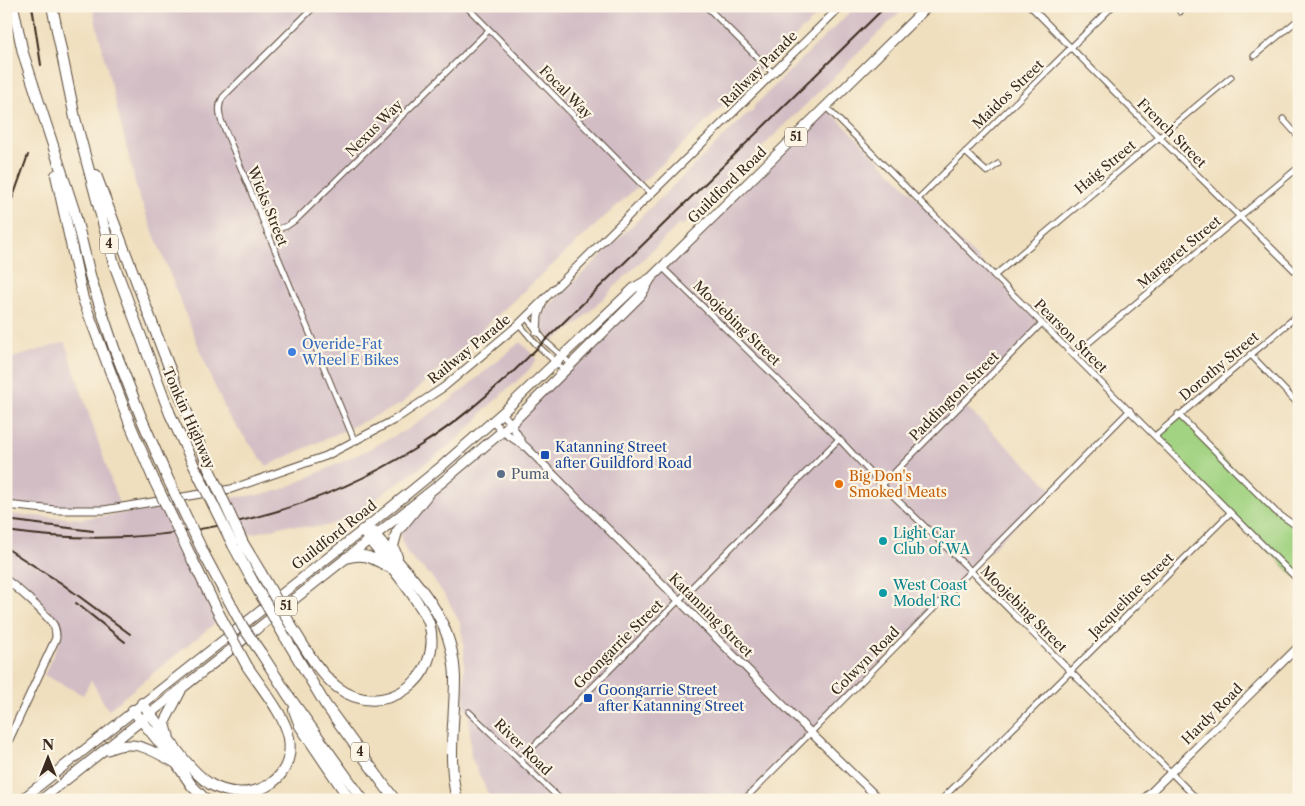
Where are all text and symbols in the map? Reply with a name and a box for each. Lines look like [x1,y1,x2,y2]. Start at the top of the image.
street label: Railway Parade [717,27,801,111]
street label: Maidos Street [969,55,1047,133]
street label: Focal Way [536,62,597,123]
street label: French Street [1133,94,1211,172]
street label: Nexus Way [342,96,406,160]
road number: 51 [785,128,807,146]
street label: Haig Street [1071,136,1139,198]
street label: Guildford Road [684,142,771,227]
street label: Wicks Street [243,163,292,249]
street label: Margaret Street [1133,212,1225,292]
road number: 4 [100,234,118,253]
street label: Moojebing Street [689,277,785,369]
street label: Pearson Street [1030,295,1112,377]
street label: Railway Parade [424,310,514,388]
street label: Dorothy Street [1176,327,1262,405]
place label: Overide-Fat Wheel E Bikes [301,335,399,369]
marker: Overide-Fat Wheel E Bikes [286,346,298,358]
street label: Paddington Street [905,347,1003,445]
street label: Tonkin Highway [159,364,220,472]
place label: Katanning Street after Guildford Road [555,438,693,472]
marker: Katanning Street after Guildford Road [539,449,551,461]
place label: Puma [511,465,550,483]
place label: Big Don's Smoked Meats [849,467,947,501]
marker: Puma [495,468,507,480]
marker: Big Don's Smoked Meats [833,478,845,490]
street label: Guildford Road [288,496,380,574]
place label: Light Car Club of WA [893,524,971,558]
marker: Light Car Club of WA [877,535,889,547]
street label: Jacqueline Street [1083,549,1177,643]
street label: Moojebing Street [977,562,1071,656]
street label: Katanning Street [665,569,757,661]
place label: West Coast Model RC [892,576,967,610]
marker: West Coast Model RC [877,587,889,599]
street label: Goongarrie Street [569,595,667,693]
road number: 51 [275,596,297,616]
street label: Colwyn Road [827,623,903,699]
street label: Hardy Road [1178,679,1247,748]
place label: Goongarrie Street after Katanning Street [598,681,744,715]
marker: Goongarrie Street after Katanning Street [582,692,594,704]
street label: River Road [490,715,556,779]
north arrow [22,734,72,784]
text: N [42,736,54,754]
road number: 4 [351,742,369,762]

